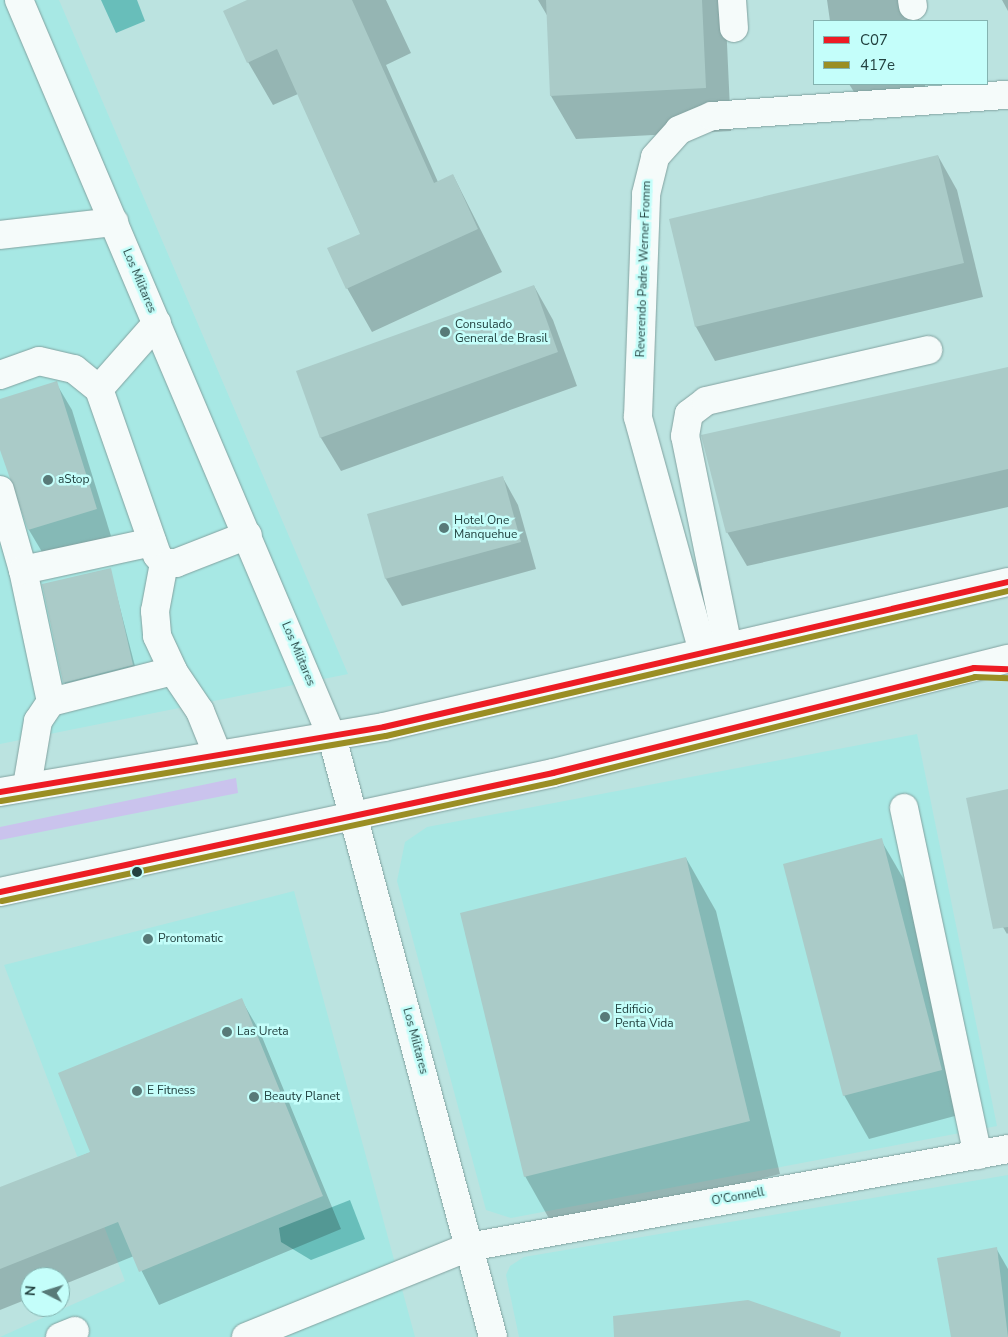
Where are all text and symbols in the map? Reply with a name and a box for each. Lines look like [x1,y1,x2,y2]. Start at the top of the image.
legend [813,20,988,85]
text: C07 [860,30,888,50]
text: 417e [860,55,895,75]
street label: Reverendo Padre Werner Fromm [634,180,654,358]
street label: Los Militares [119,247,159,315]
place label: Consulado General de Brasil [455,318,548,346]
marker: Consulado General de Brasil [439,326,451,338]
place label: aStop [58,473,90,487]
marker: aStop [42,474,54,486]
place label: Hotel One Manquehue [454,514,517,542]
marker: Hotel One Manquehue [438,522,450,534]
street label: Los Militares [278,620,318,688]
unlabelled marker [132,867,142,877]
place label: Prontomatic [158,932,223,946]
marker: Prontomatic [142,933,154,945]
place label: Edificio Penta Vida [615,1003,674,1031]
street label: Los Militares [399,1006,431,1076]
marker: Edificio Penta Vida [599,1011,611,1023]
place label: Las Ureta [237,1025,289,1039]
marker: Las Ureta [221,1026,233,1038]
place label: E Fitness [147,1084,195,1098]
marker: E Fitness [131,1085,143,1097]
place label: Beauty Planet [264,1090,340,1104]
marker: Beauty Planet [248,1091,260,1103]
street label: O'Connell [711,1185,765,1209]
north arrow [20,1267,70,1317]
text: N [21,1285,40,1297]

